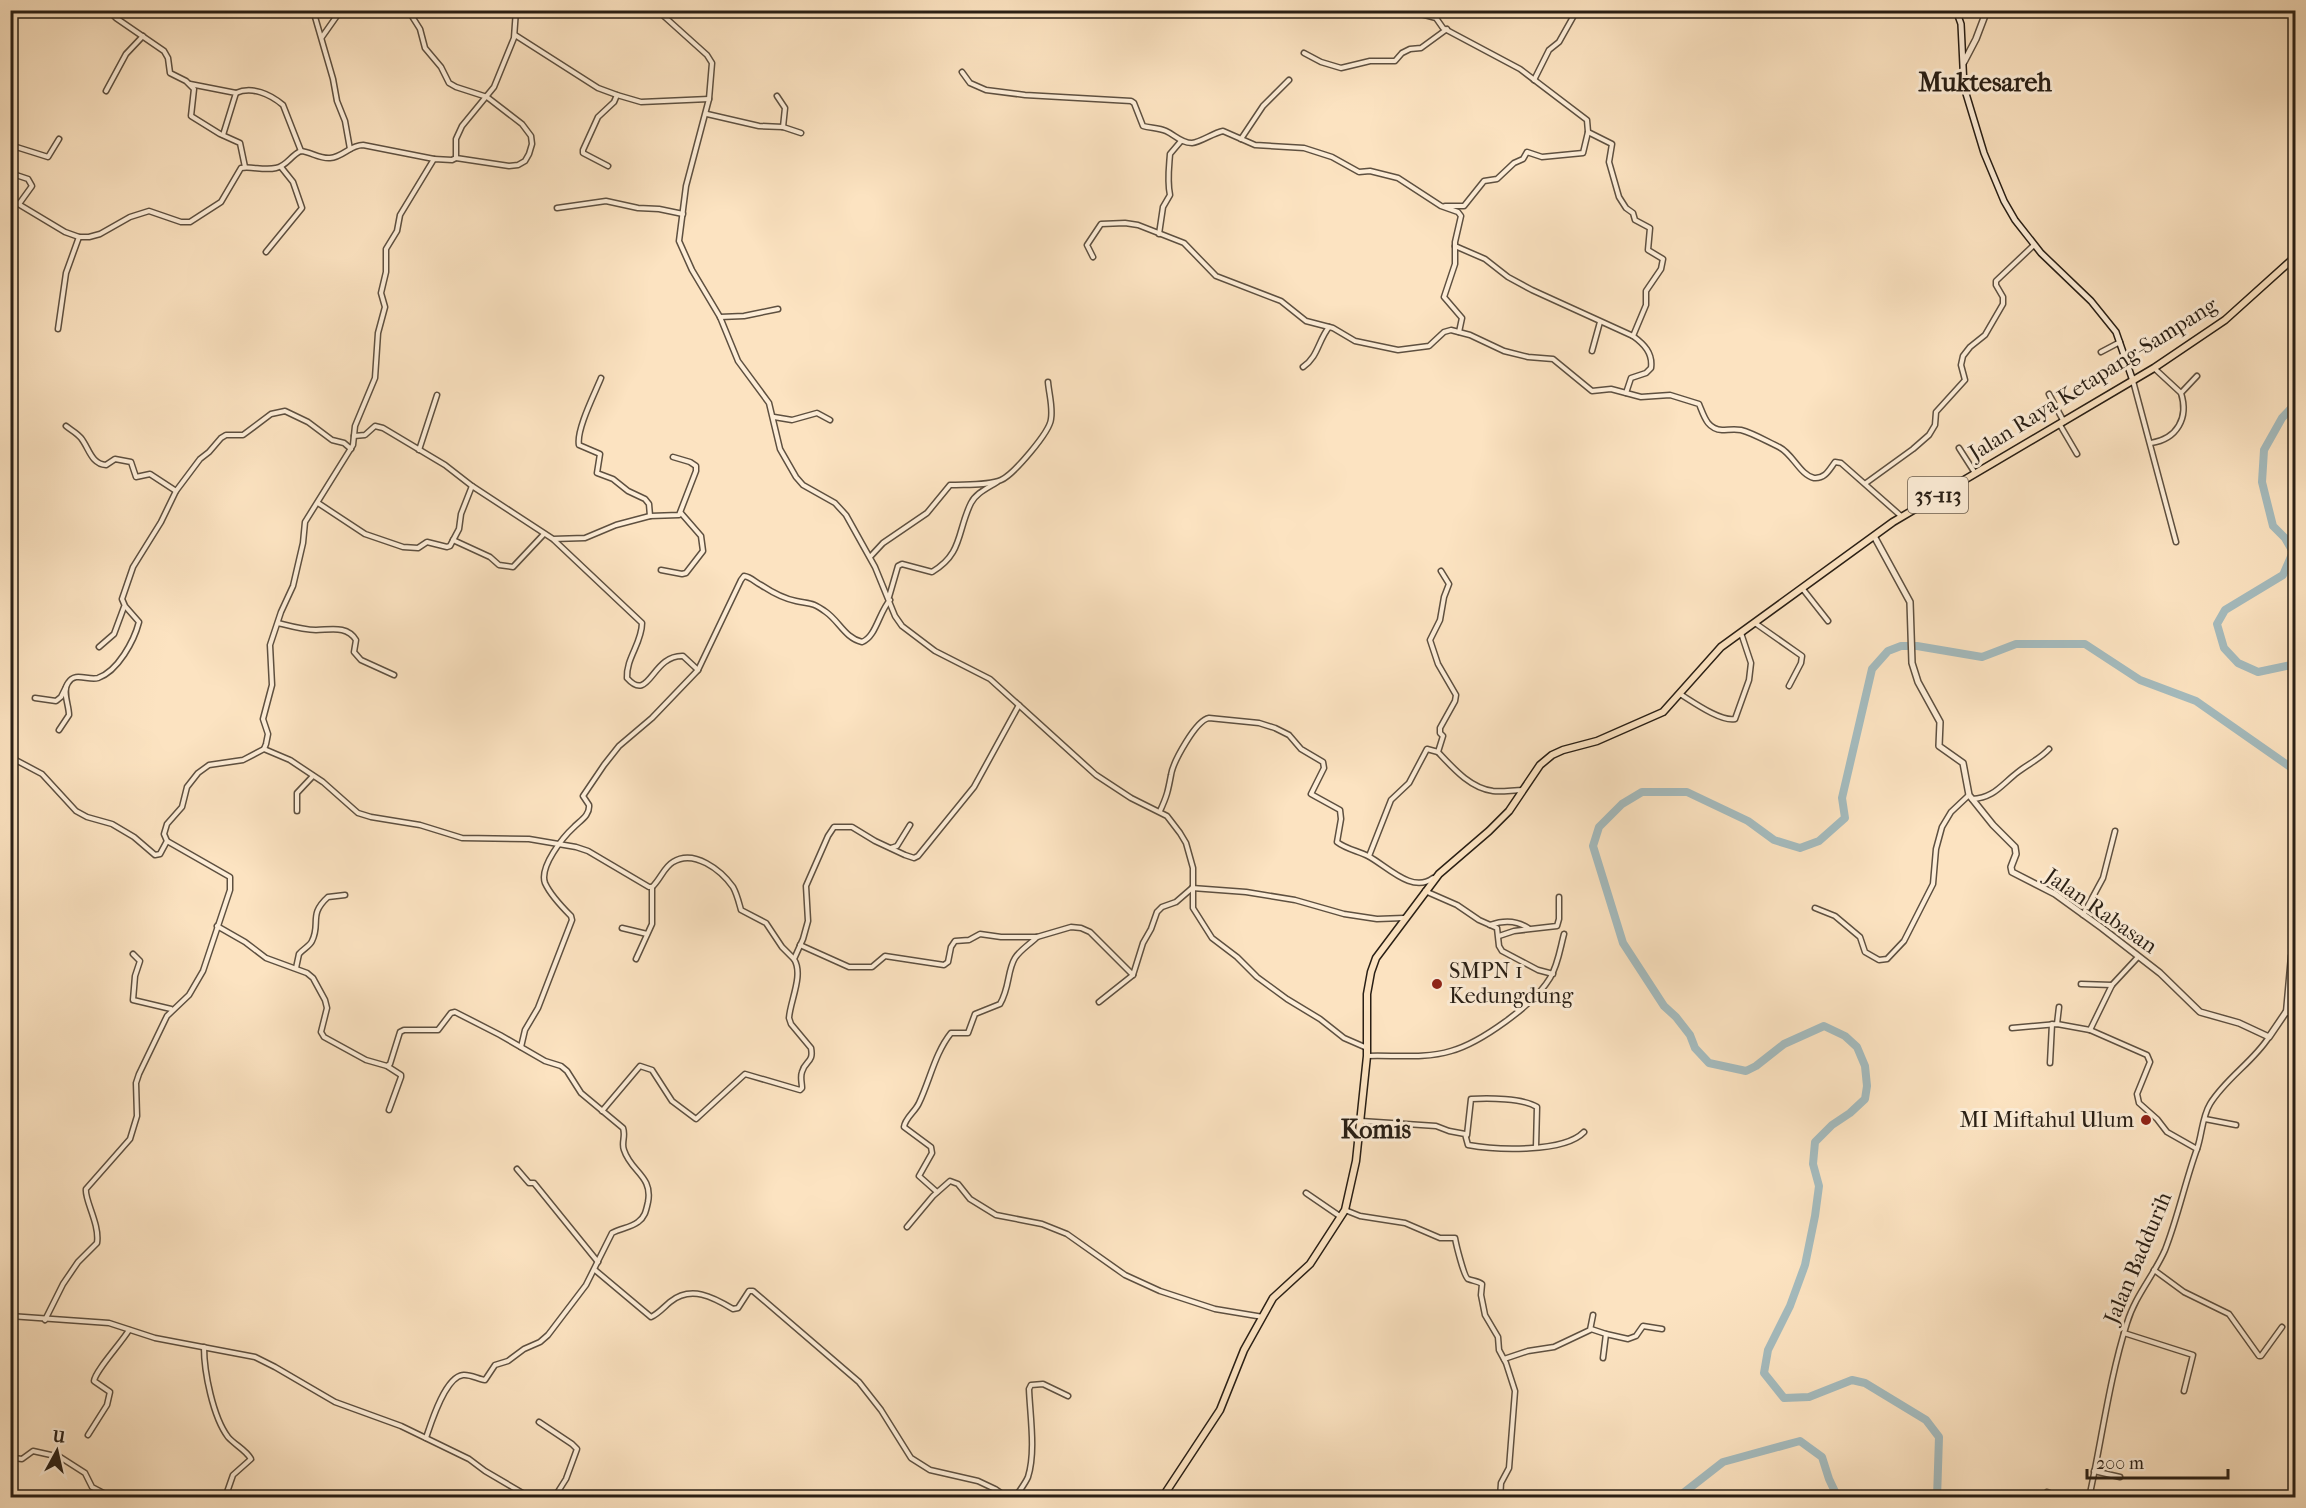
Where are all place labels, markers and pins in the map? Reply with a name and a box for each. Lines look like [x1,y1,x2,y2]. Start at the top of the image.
place label: SMPN 1 Kedungdung [1449,958,1573,1009]
marker: SMPN 1 Kedungdung [1430,977,1444,991]
place label: MI Miftahul Ulum [1960,1107,2135,1133]
marker: MI Miftahul Ulum [2139,1113,2153,1127]

